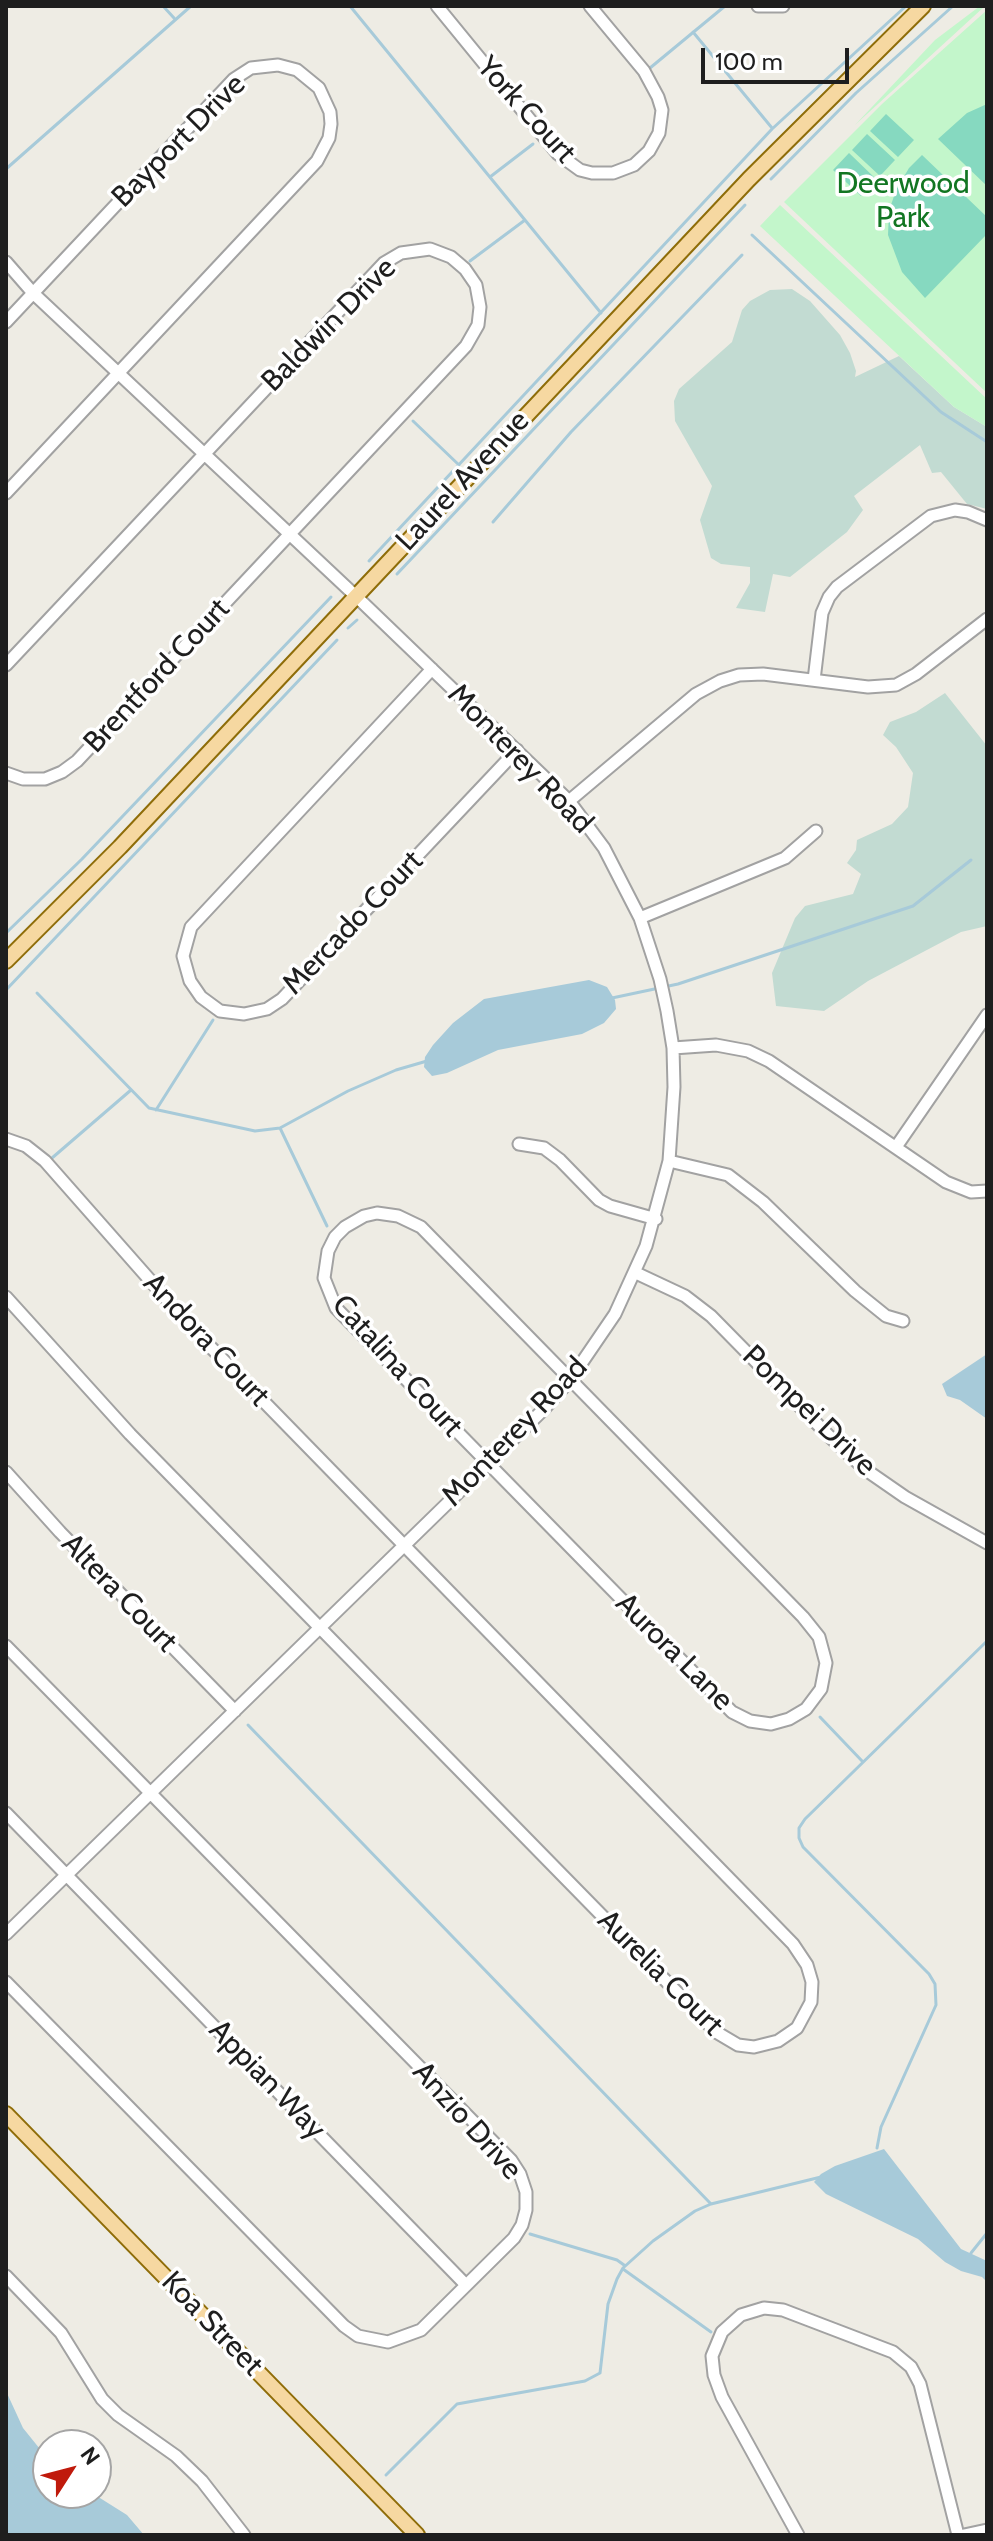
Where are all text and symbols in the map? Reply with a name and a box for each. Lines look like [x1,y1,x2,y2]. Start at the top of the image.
scale bar [705,32,853,82]
text: 100 m [715,47,783,76]
street label: York Court [469,49,583,171]
street label: Bayport Drive [105,67,253,215]
park label: Deerwood Park [836,166,970,236]
street label: Baldwin Drive [254,250,404,400]
street label: Laurel Avenue [389,403,537,559]
street label: Brentford Court [77,592,237,760]
street label: Monterey Road [440,677,600,841]
street label: Mercado Court [275,844,431,1002]
street label: Andora Court [135,1266,277,1414]
street label: Catalina Court [324,1288,470,1444]
street label: Pompei Drive [735,1338,883,1484]
street label: Monterey Road [435,1350,595,1514]
street label: Altera Court [54,1526,184,1660]
street label: Aurora Lane [608,1586,740,1718]
street label: Aurelia Court [590,1903,730,2043]
street label: Appian Way [201,2013,333,2147]
street label: Anzio Drive [405,2055,529,2187]
street label: Koa Street [154,2264,270,2384]
north arrow [32,2429,112,2509]
text: N [75,2442,106,2470]

